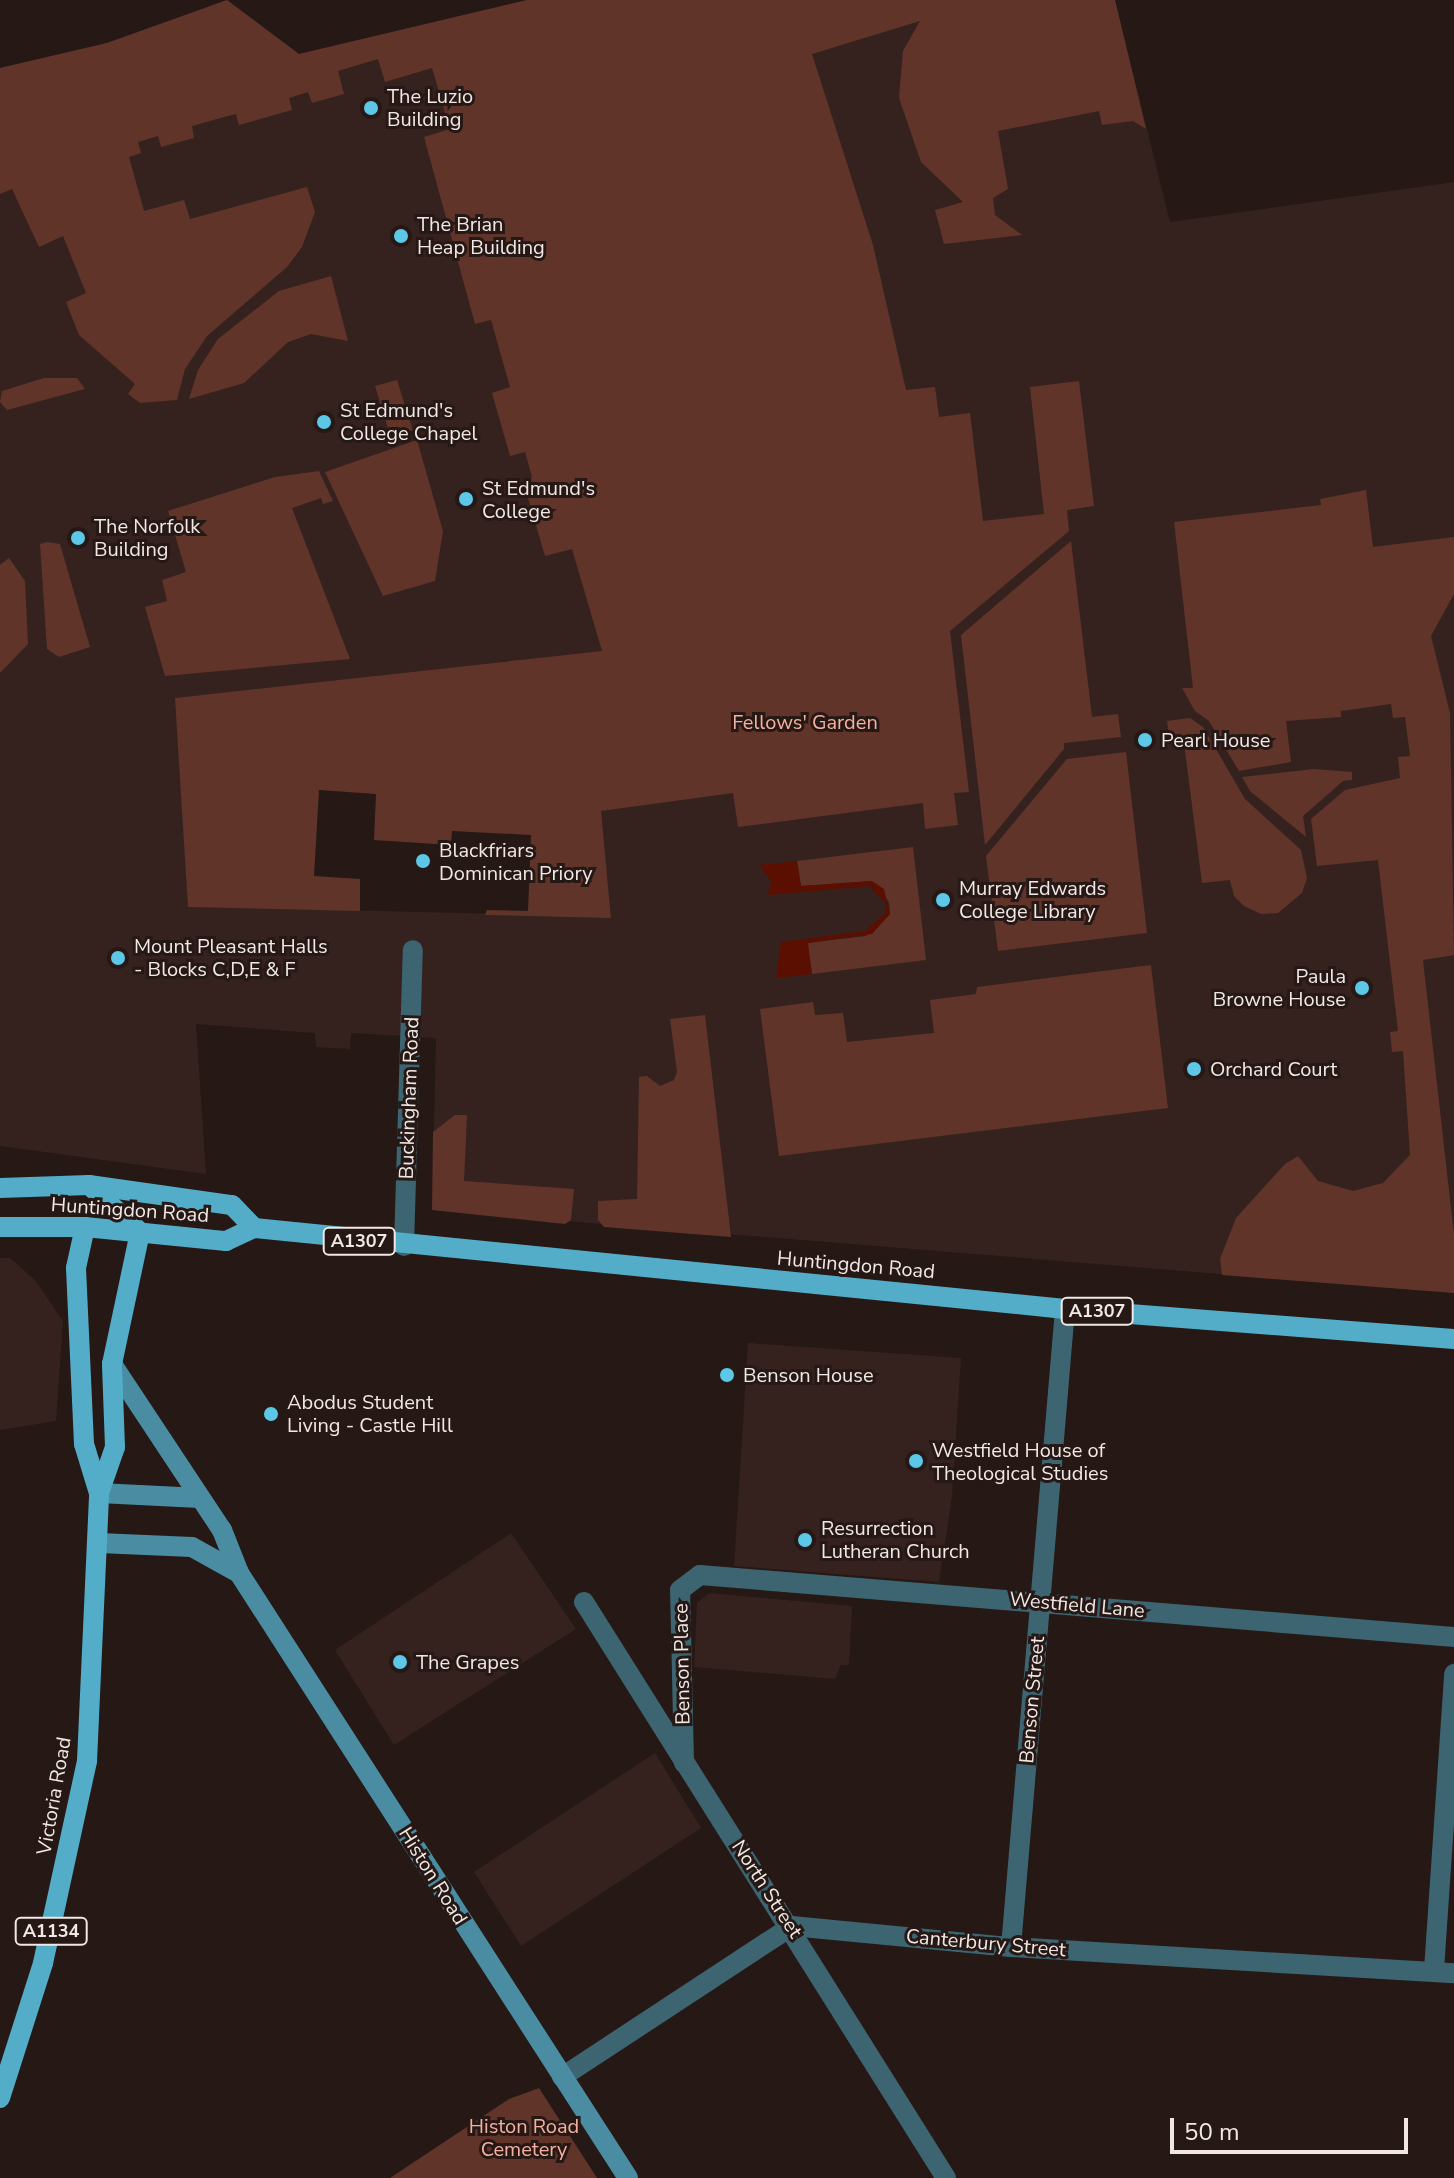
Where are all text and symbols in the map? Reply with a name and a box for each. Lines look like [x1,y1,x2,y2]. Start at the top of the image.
place label: The Luzio Building [387,84,473,131]
marker: The Luzio Building [362,99,380,117]
place label: The Brian Heap Building [417,212,545,259]
marker: The Brian Heap Building [392,227,410,245]
place label: St Edmund's College Chapel [340,398,477,445]
marker: St Edmund's College Chapel [315,413,333,431]
place label: St Edmund's College [482,476,595,523]
marker: St Edmund's College [457,490,475,508]
place label: The Norfolk Building [94,514,200,561]
marker: The Norfolk Building [69,529,87,547]
park label: Fellows' Garden [732,710,878,734]
place label: Pearl House [1161,728,1270,752]
marker: Pearl House [1136,731,1154,749]
place label: Blackfriars Dominican Priory [439,838,592,885]
marker: Blackfriars Dominican Priory [414,852,432,870]
place label: Murray Edwards College Library [959,876,1106,923]
marker: Murray Edwards College Library [934,891,952,909]
place label: Mount Pleasant Halls - Blocks C,D,E & F [134,934,328,981]
marker: Mount Pleasant Halls - Blocks C,D,E & F [109,949,127,967]
place label: Paula Browne House [1213,964,1346,1011]
marker: Paula Browne House [1353,979,1371,997]
street label: Buckingham Road [394,1016,424,1180]
place label: Orchard Court [1210,1057,1337,1081]
marker: Orchard Court [1185,1060,1203,1078]
street label: Huntingdon Road [50,1193,210,1227]
road number: A1307 [321,1227,397,1255]
street label: Huntingdon Road [776,1246,936,1284]
road number: A1307 [1059,1297,1135,1325]
place label: Benson House [743,1363,874,1387]
marker: Benson House [718,1366,736,1384]
place label: Abodus Student Living - Castle Hill [287,1390,453,1437]
marker: Abodus Student Living - Castle Hill [262,1405,280,1423]
place label: Westfield House of Theological Studies [932,1438,1108,1485]
marker: Westfield House of Theological Studies [907,1452,925,1470]
place label: Resurrection Lutheran Church [821,1516,970,1563]
marker: Resurrection Lutheran Church [796,1531,814,1549]
street label: Westfield Lane [1008,1587,1146,1623]
street label: Benson Place [669,1603,695,1725]
street label: Benson Street [1014,1636,1050,1764]
place label: The Grapes [416,1650,519,1674]
marker: The Grapes [391,1653,409,1671]
street label: Victoria Road [32,1735,76,1857]
street label: Histon Road [394,1823,472,1929]
street label: North Street [727,1836,807,1942]
road number: A1134 [13,1917,89,1945]
street label: Canterbury Street [905,1924,1067,1962]
scale bar [1174,2102,1412,2152]
park label: Histon Road Cemetery [469,2114,579,2161]
text: 50 m [1184,2116,1240,2148]

